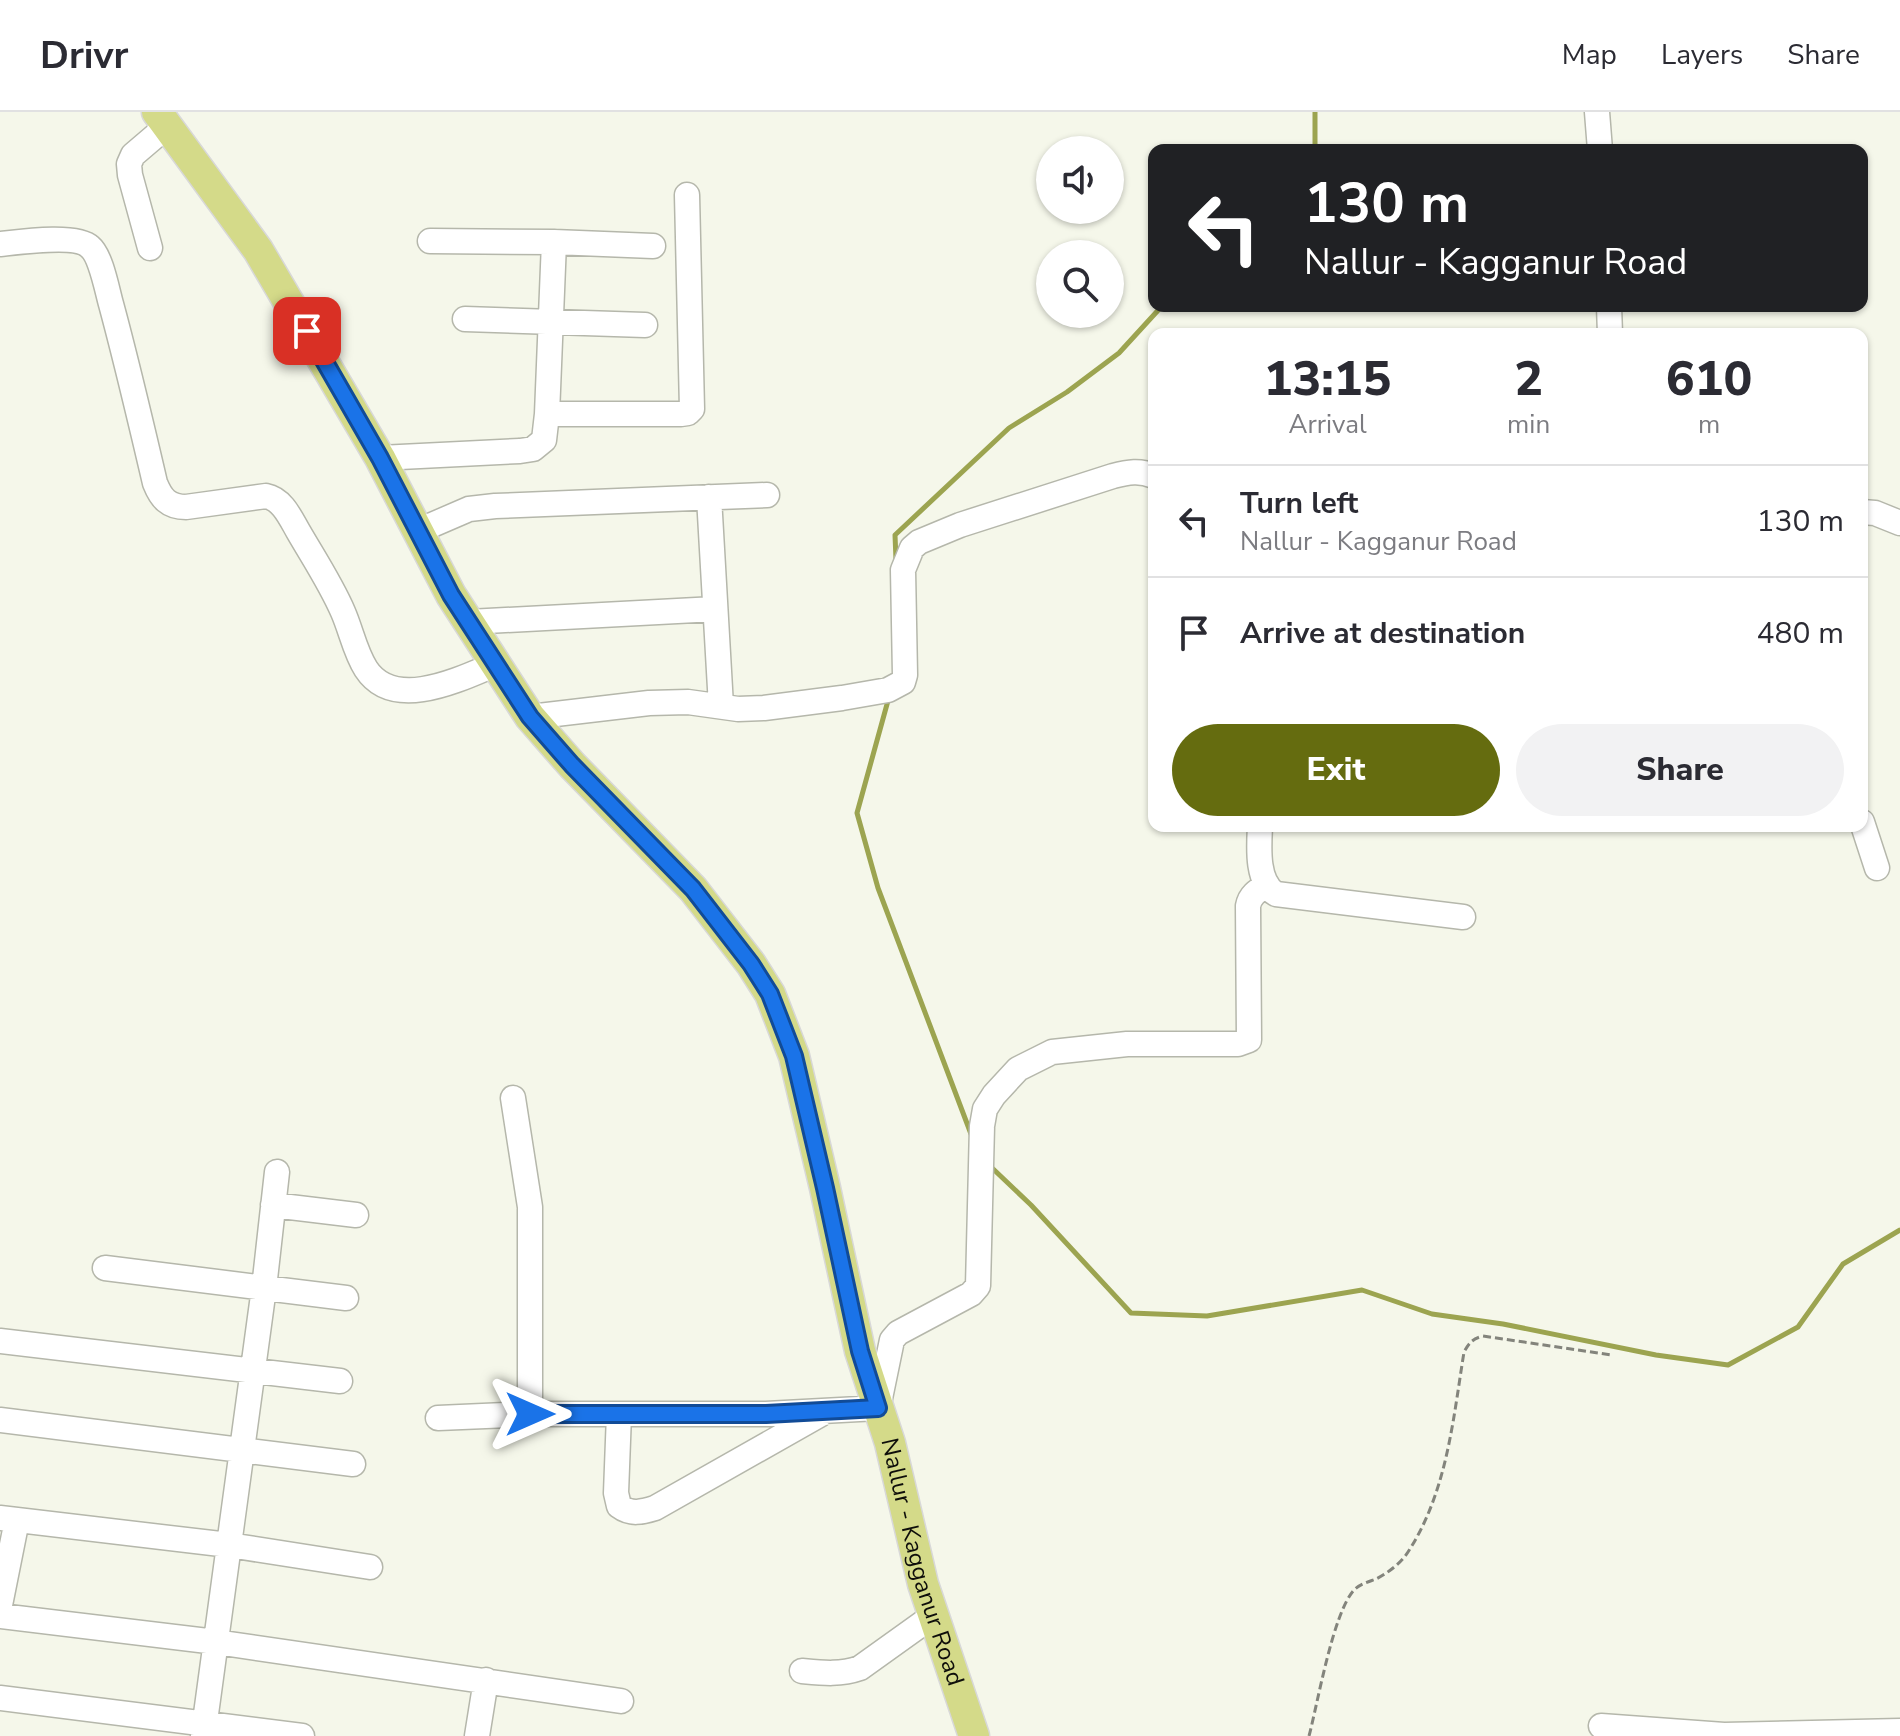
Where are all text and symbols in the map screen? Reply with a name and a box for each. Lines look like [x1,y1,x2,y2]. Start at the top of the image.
text: Drivr [40,30,128,81]
text: Map [1562,36,1617,74]
text: Layers [1661,36,1743,74]
text: Share [1787,36,1860,74]
map controls [1036,136,1124,328]
button: sound [1036,136,1124,224]
text: 130 m [1304,165,1469,242]
icon: left [1172,176,1276,280]
text: Nallur - Kagganur Road [1304,238,1687,287]
button: search [1036,240,1124,328]
pin [273,297,341,365]
icon: arrive [285,309,329,353]
text: 13:15 [1264,346,1391,412]
text: 2 [1514,346,1543,412]
text: 610 [1666,346,1752,412]
text: Arrival [1288,407,1367,442]
text: min [1507,407,1550,442]
text: m [1698,407,1720,442]
text: Turn left [1240,483,1358,524]
icon: left [1172,499,1216,543]
text: 130 m [1757,501,1844,542]
text: Nallur - Kagganur Road [1240,524,1517,559]
icon: arrive [1172,611,1216,655]
text: Arrive at destination [1240,613,1525,654]
text: 480 m [1757,613,1844,654]
button: Exit [1172,724,1500,816]
button: Share [1516,724,1844,816]
position arrow [488,1372,572,1456]
street label: Nallur - Kagganur Road [873,1435,972,1690]

